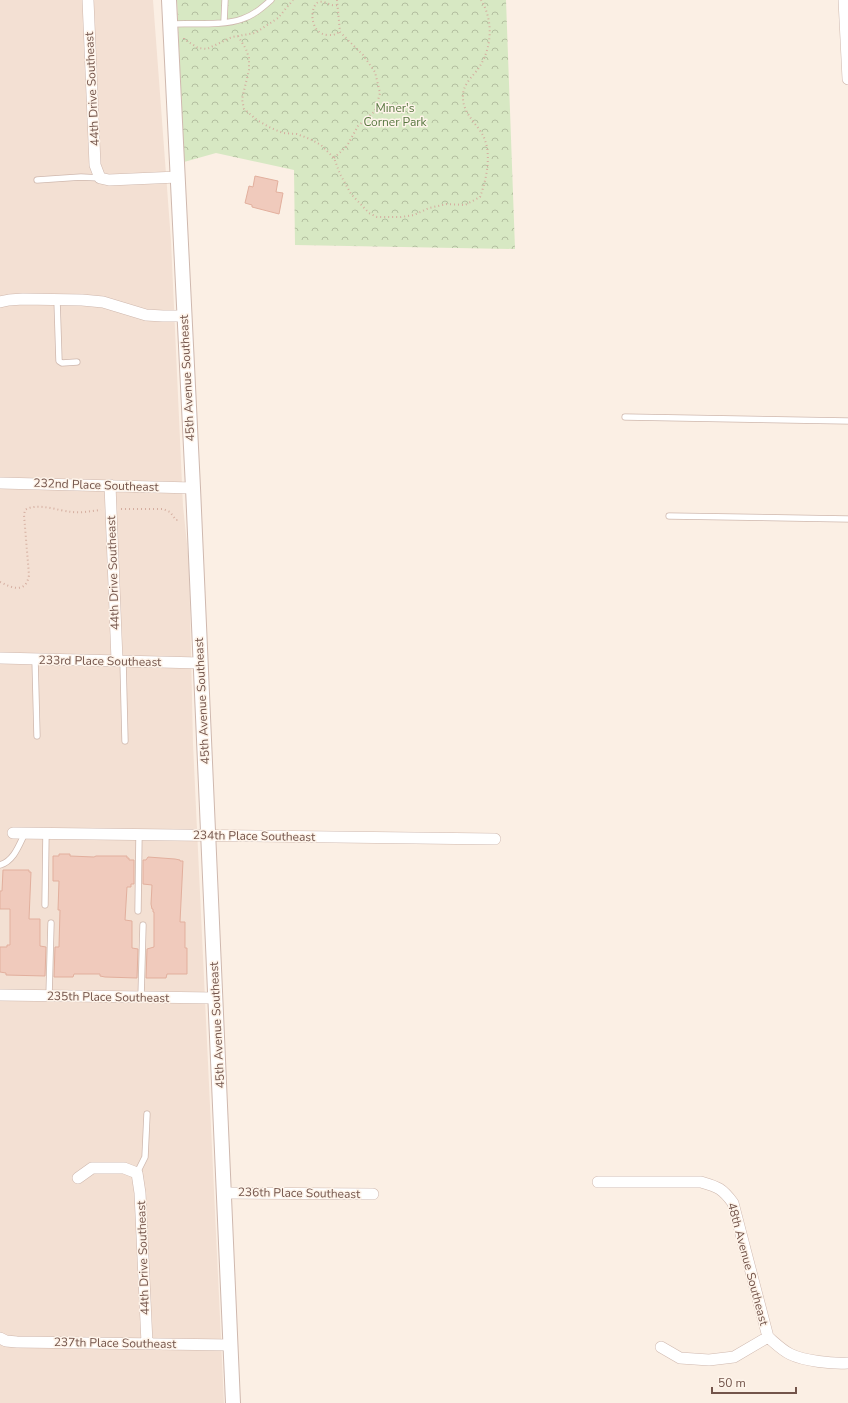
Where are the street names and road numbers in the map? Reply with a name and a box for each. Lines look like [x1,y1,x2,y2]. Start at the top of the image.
street label: 44th Drive Southeast [81,31,103,147]
street label: 45th Avenue Southeast [176,313,198,442]
street label: 232nd Place Southeast [33,475,160,495]
street label: 44th Drive Southeast [103,515,123,631]
street label: 45th Avenue Southeast [191,636,213,765]
street label: 233rd Place Southeast [38,652,162,670]
street label: 234th Place Southeast [193,827,316,845]
street label: 45th Avenue Southeast [206,960,228,1089]
street label: 235th Place Southeast [47,988,170,1006]
street label: 236th Place Southeast [238,1184,361,1202]
street label: 44th Drive Southeast [133,1200,153,1316]
street label: 48th Avenue Southeast [724,1201,772,1328]
street label: 237th Place Southeast [54,1334,177,1352]

